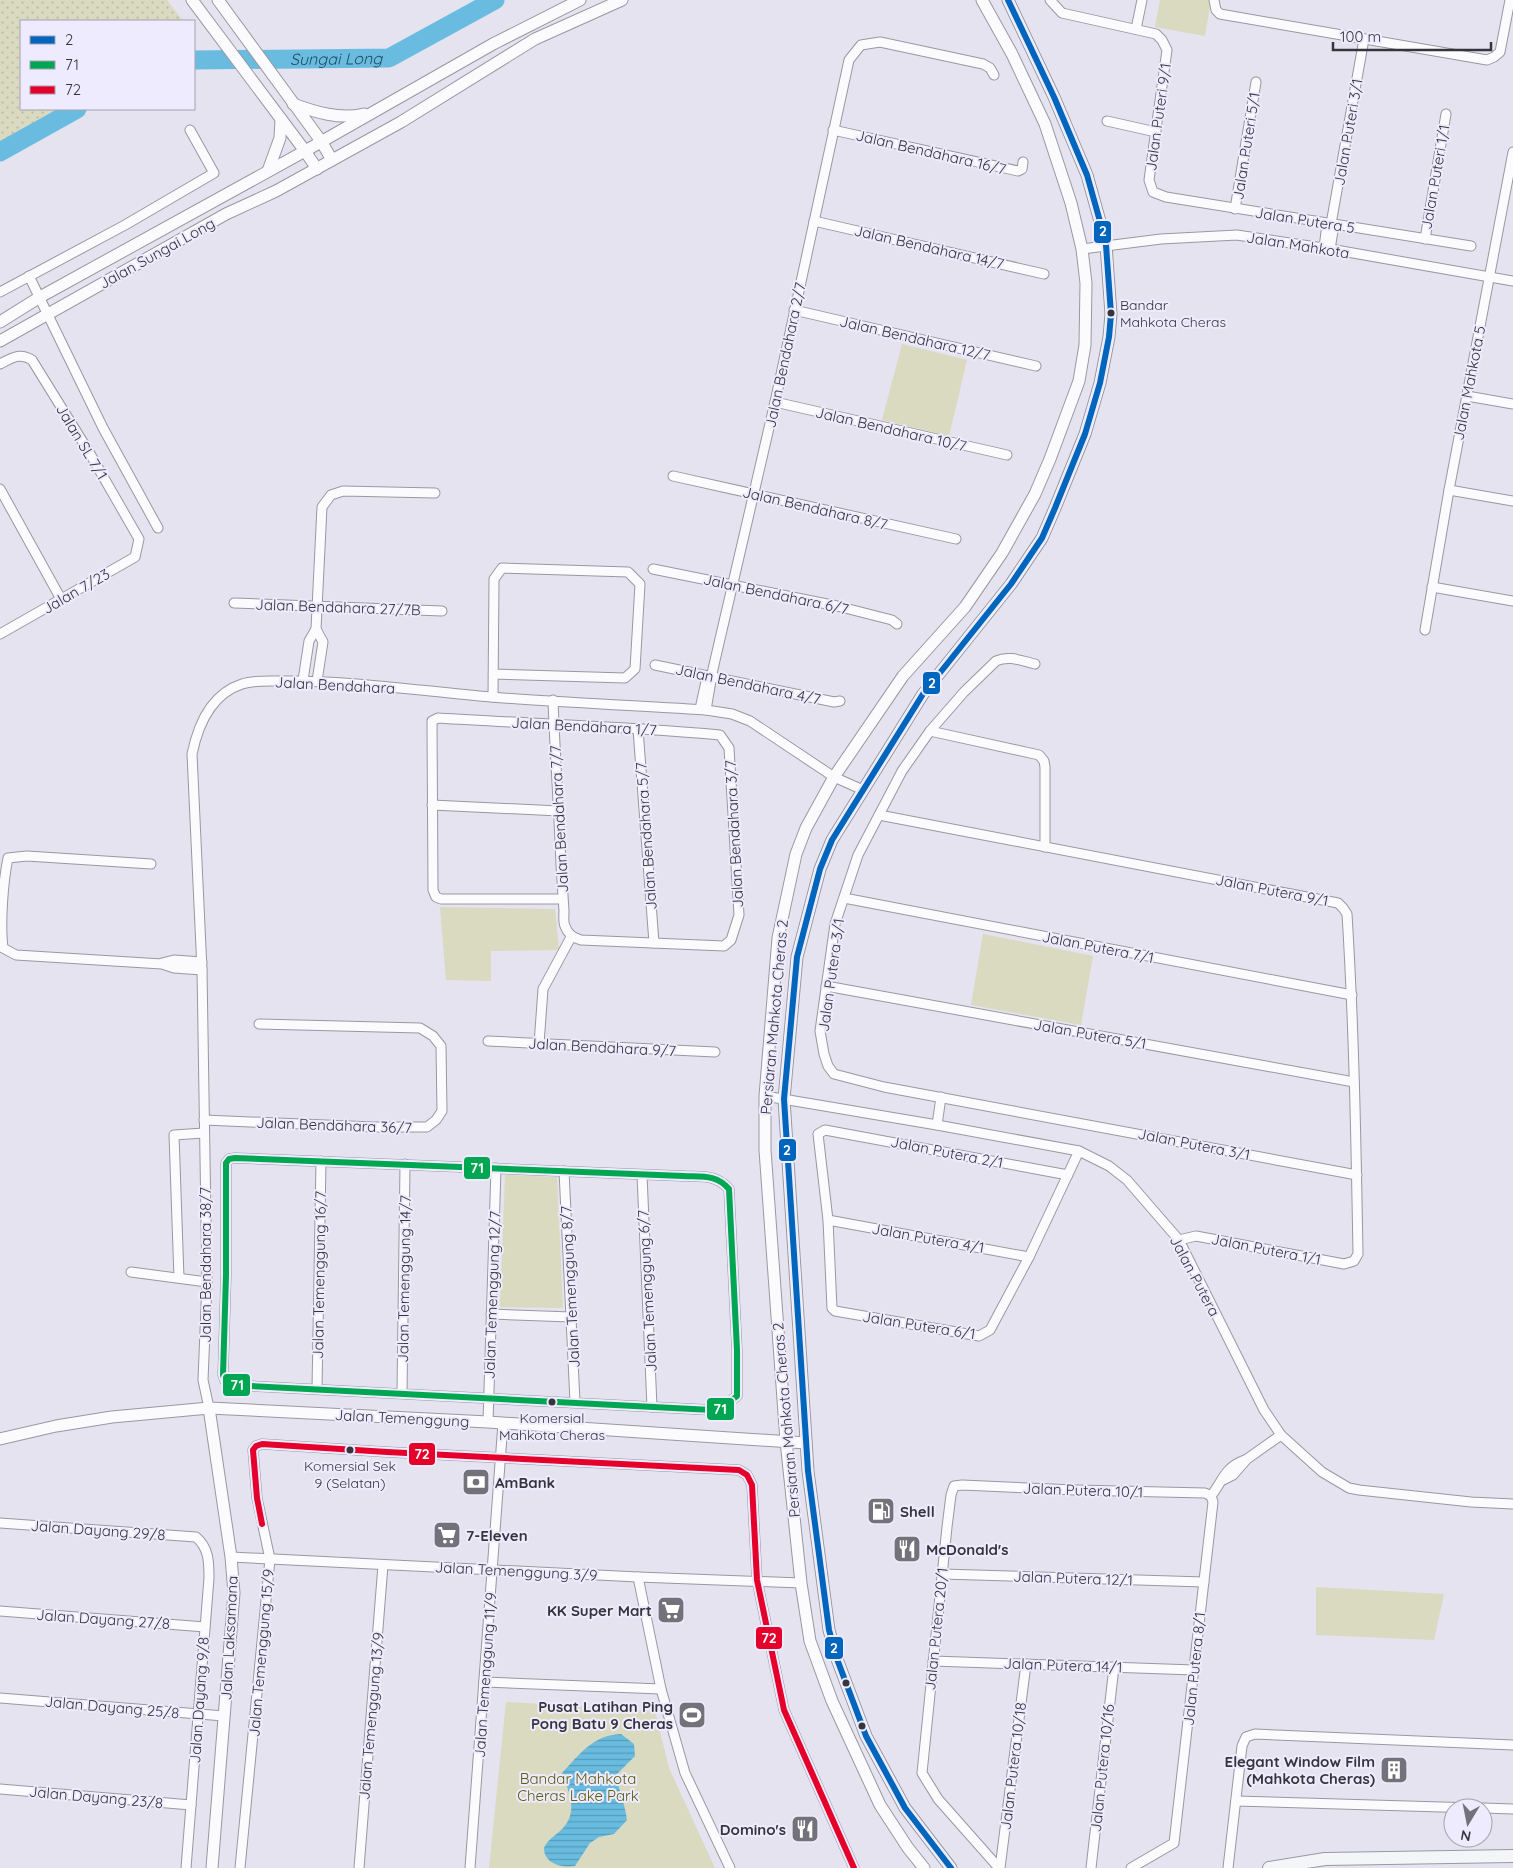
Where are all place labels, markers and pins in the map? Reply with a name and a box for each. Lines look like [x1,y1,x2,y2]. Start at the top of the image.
place label: Bandar Mahkota Cheras [1120,296,1226,331]
marker: Bandar Mahkota Cheras [1106,308,1116,318]
marker: Komersial Mahkota Cheras [547,1397,557,1407]
place label: Komersial Mahkota Cheras [499,1409,605,1444]
marker: Komersial Sek 9 (Selatan) [345,1445,355,1455]
place label: Komersial Sek 9 (Selatan) [304,1457,396,1492]
bank icon: AmBank [461,1467,491,1497]
place label: AmBank [495,1473,555,1492]
fuel station icon: Shell [866,1496,896,1526]
place label: Shell [900,1502,935,1521]
supermarket icon: 7-Eleven [432,1520,462,1550]
place label: 7-Eleven [466,1526,528,1545]
restaurant icon: McDonald's [892,1534,922,1564]
place label: McDonald's [926,1540,1008,1559]
supermarket icon: KK Super Mart [656,1595,686,1625]
place label: KK Super Mart [547,1601,652,1620]
unlabelled marker [841,1678,851,1688]
place label: Pusat Latihan Ping Pong Batu 9 Cheras [531,1697,673,1733]
sports icon: Pusat Latihan Ping Pong Batu 9 Cheras [677,1700,707,1730]
unlabelled marker [857,1721,867,1731]
place label: Elegant Window Film (Mahkota Cheras) [1225,1752,1375,1788]
building icon: Elegant Window Film (Mahkota Cheras) [1379,1755,1409,1785]
restaurant icon: Domino's [790,1814,820,1844]
place label: Domino's [720,1820,786,1839]

